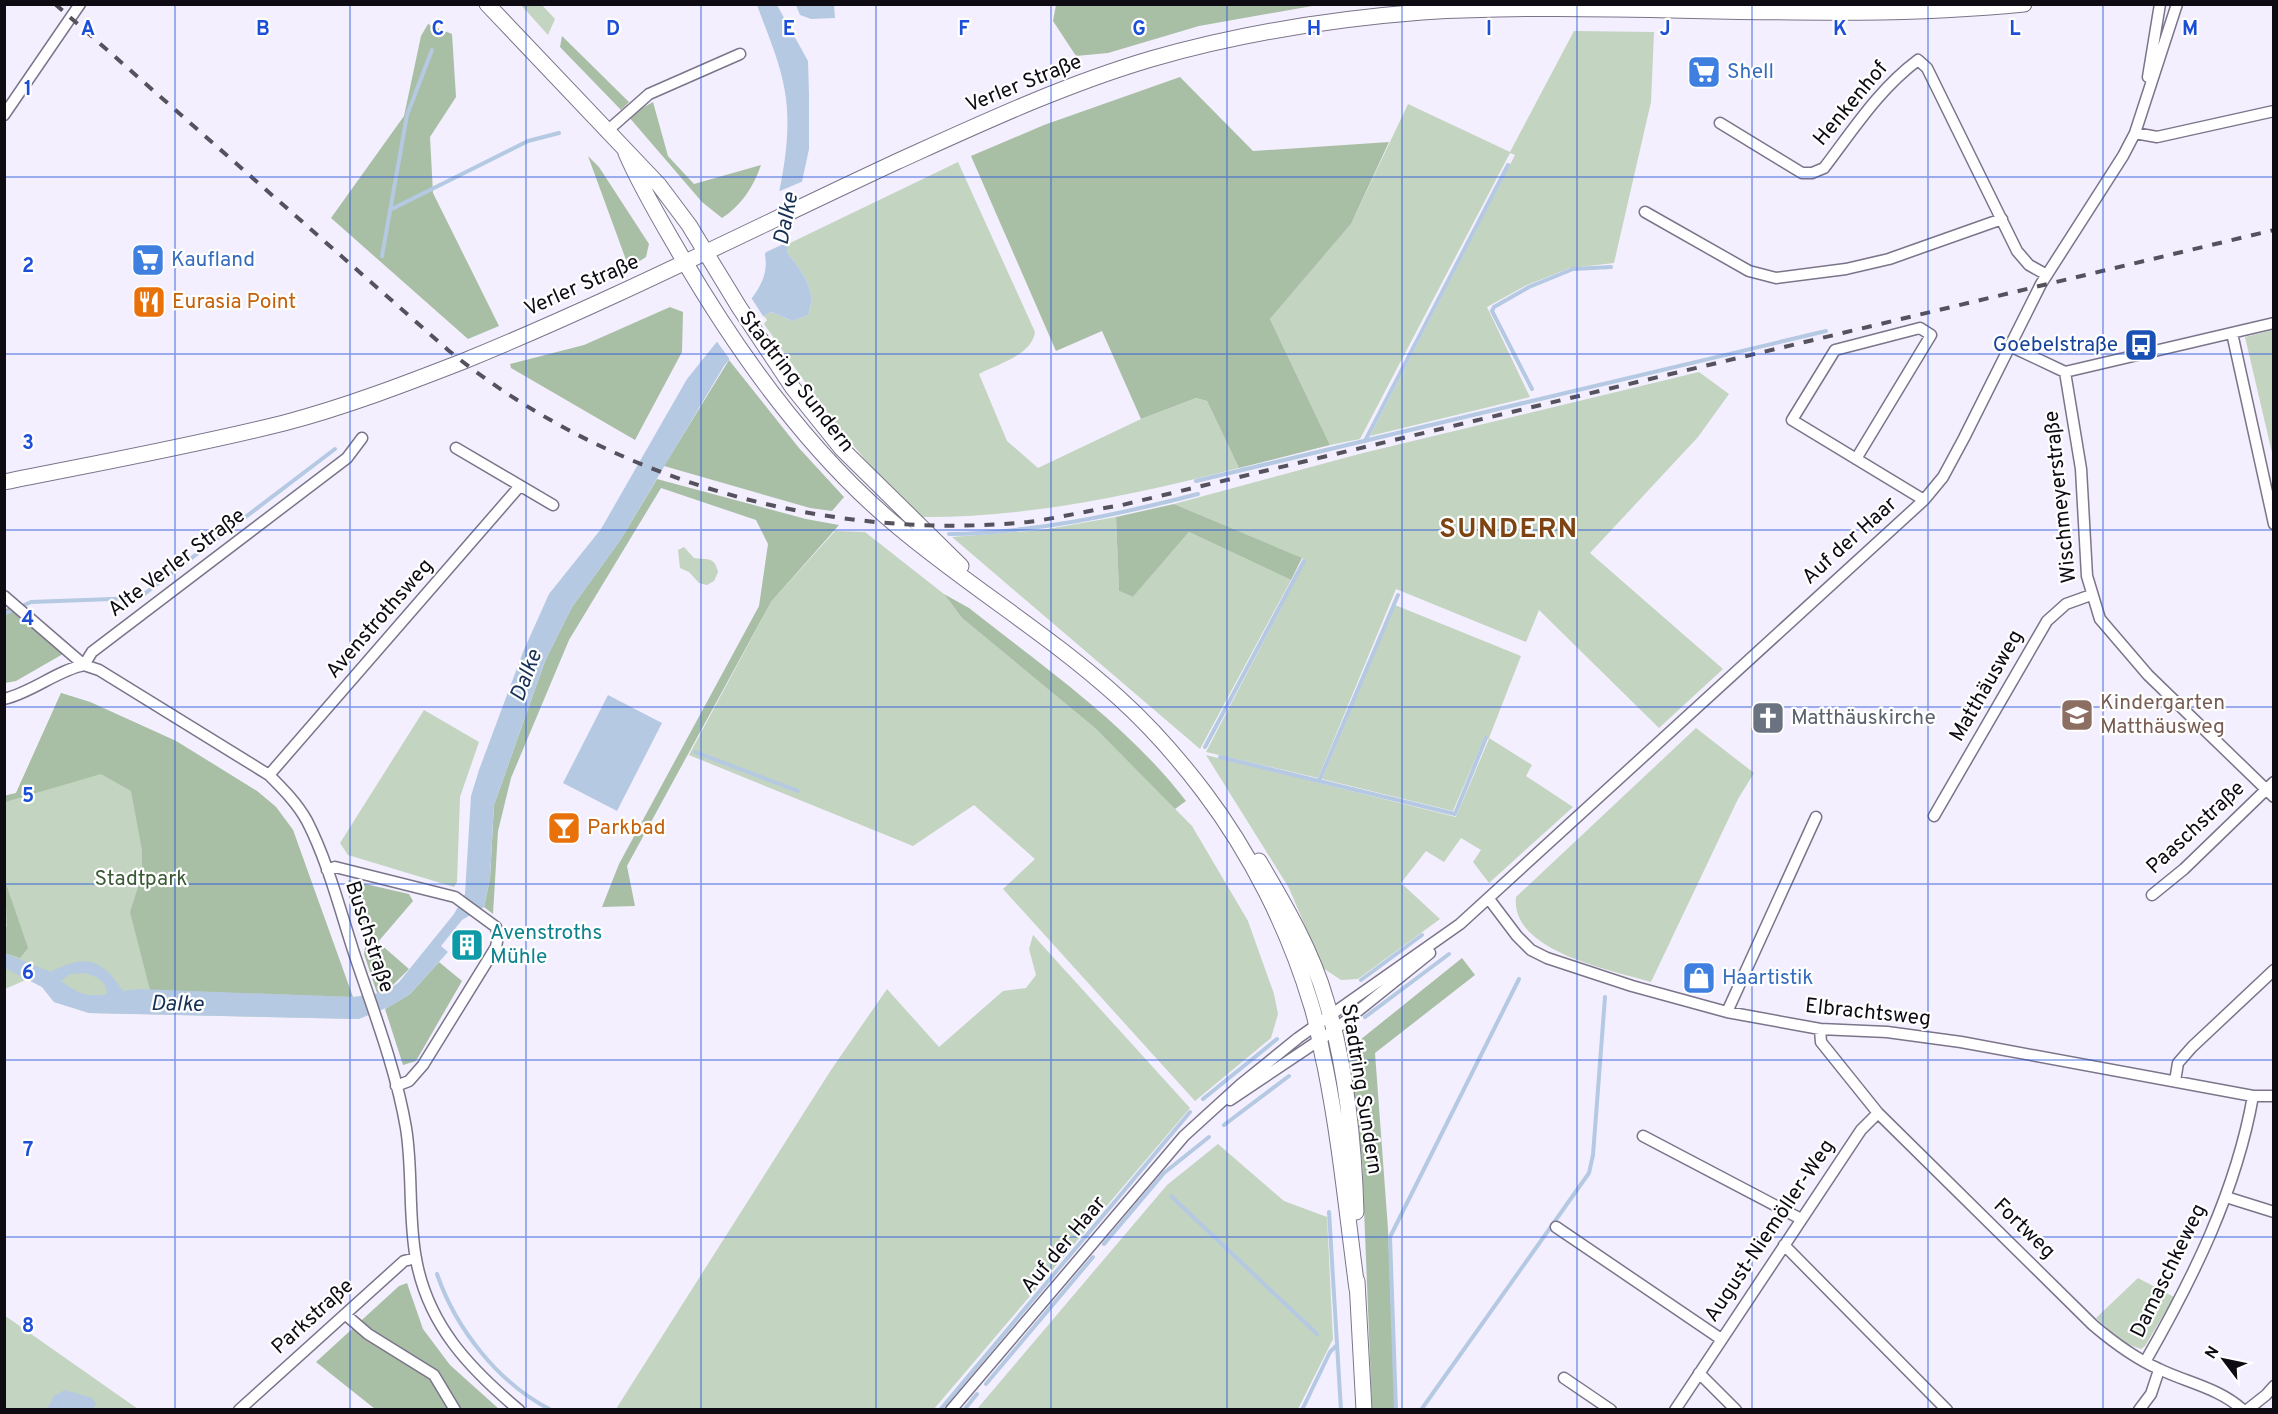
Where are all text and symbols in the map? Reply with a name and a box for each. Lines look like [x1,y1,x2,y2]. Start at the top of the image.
text: A [81,17,95,43]
text: B [256,17,270,43]
text: C [432,17,444,43]
text: D [606,17,620,43]
text: E [783,17,795,43]
text: F [958,17,970,43]
text: G [1132,17,1146,43]
text: H [1307,17,1321,43]
text: I [1486,17,1492,43]
text: J [1659,17,1671,43]
text: K [1833,17,1847,43]
text: L [2009,17,2021,43]
text: M [2182,17,2198,43]
street label: Verler Straße [962,49,1086,119]
supermarket icon: Shell [1686,54,1722,90]
street label: Henkenhof [1808,56,1894,152]
place label: Shell [1727,59,1774,86]
text: 1 [24,77,32,103]
water label: Dalke [769,190,805,248]
supermarket icon: Kaufland [130,242,166,278]
place label: Kaufland [171,247,255,274]
street label: Verler Straße [521,249,643,323]
text: 2 [22,254,34,280]
restaurant icon: Eurasia Point [131,284,167,320]
place label: Eurasia Point [172,289,296,316]
street label: Stadtring Sundern [732,306,860,458]
bus stop icon: Goebelstraße [2123,327,2159,363]
place label: Goebelstraße [1993,332,2118,359]
street label: Wischmeyerstraße [2039,410,2083,584]
text: 3 [22,431,34,457]
street label: Auf der Haar [1797,491,1903,591]
street label: Alte Verler Straße [103,502,251,624]
district label: SUNDERN [1439,513,1579,547]
street label: Avenstrothsweg [320,553,440,685]
text: 4 [22,607,34,633]
street label: Matthäusweg [1944,625,2030,747]
water label: Dalke [505,646,549,706]
place label: Kindergarten Matthäusweg [2100,690,2225,741]
school or university icon: Kindergarten Matthäusweg [2059,697,2095,733]
church icon: Matthäuskirche [1750,700,1786,736]
place label: Matthäuskirche [1791,705,1936,732]
street label: Paaschstraße [2141,775,2251,881]
text: 5 [22,784,34,810]
bar icon: Parkbad [546,810,582,846]
place label: Parkbad [587,815,666,842]
park label: Stadtpark [94,866,188,893]
street label: Buschstraße [338,878,400,996]
place label: Avenstroths Mühle [490,920,602,971]
building icon: Avenstroths Mühle [449,927,485,963]
shop icon: Haartistik [1681,960,1717,996]
text: 6 [22,961,34,987]
place label: Haartistik [1722,965,1814,992]
water label: Dalke [150,991,204,1019]
street label: Elbrachtsweg [1804,993,1932,1033]
street label: Stadtring Sundern [1334,1002,1388,1176]
street label: August-Niemöller-Weg [1699,1134,1841,1328]
text: 7 [23,1138,33,1164]
street label: Auf der Haar [1015,1191,1113,1299]
street label: Fortweg [1987,1193,2061,1265]
street label: Damaschkeweg [2125,1199,2213,1343]
street label: Parkstraße [266,1273,360,1361]
text: 8 [22,1314,34,1340]
north arrow [2194,1330,2254,1390]
text: N [2201,1343,2225,1363]

